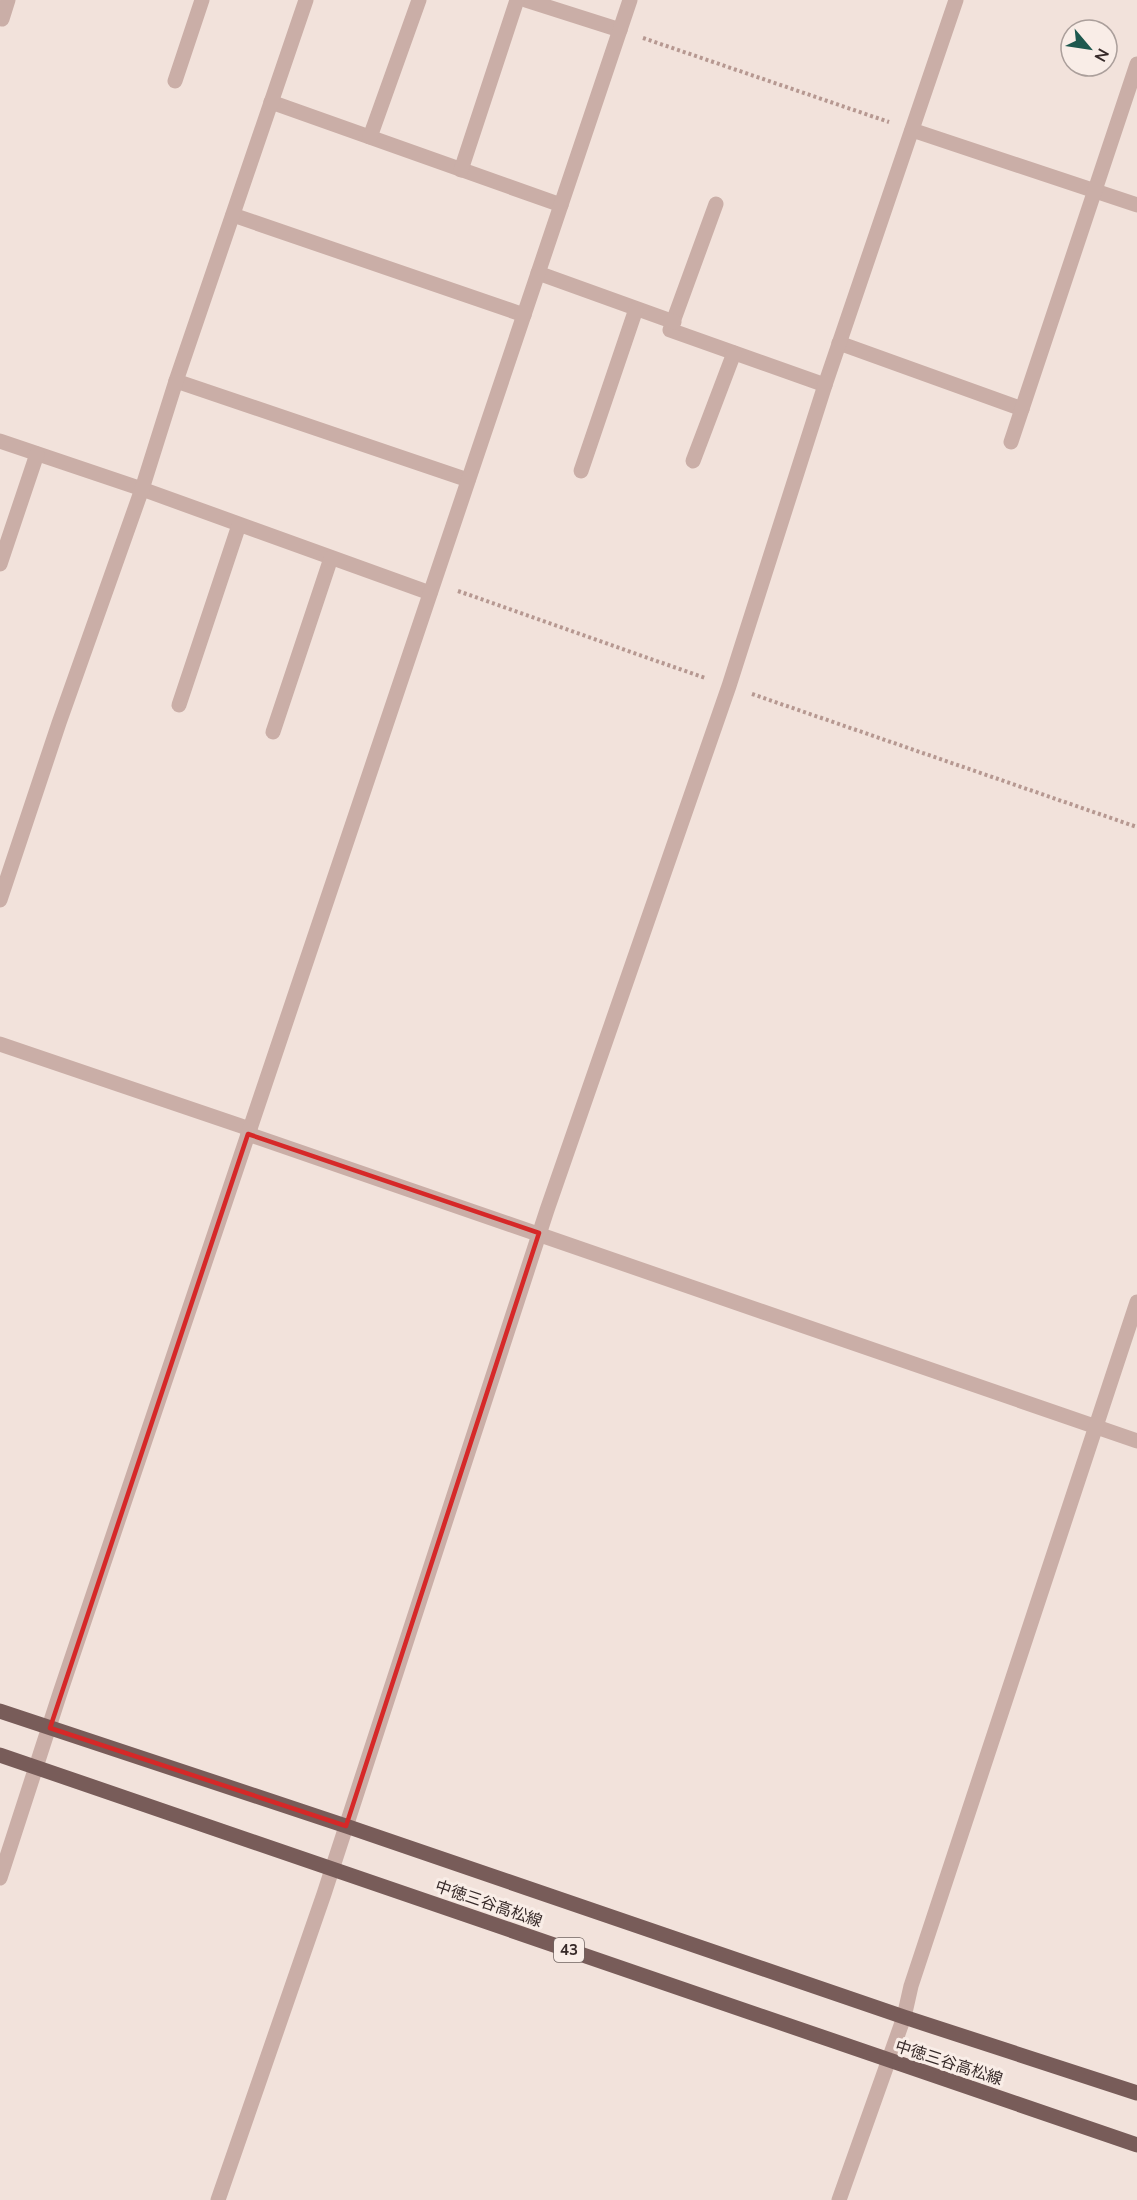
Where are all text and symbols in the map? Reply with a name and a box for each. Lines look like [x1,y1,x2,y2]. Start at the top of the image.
north arrow [1059,18,1119,78]
text: N [1089,44,1114,65]
street label: 中徳三谷高松線 [432,1875,545,1933]
road number: 43 [554,1938,584,1962]
street label: 中徳三谷高松線 [892,2035,1005,2091]

